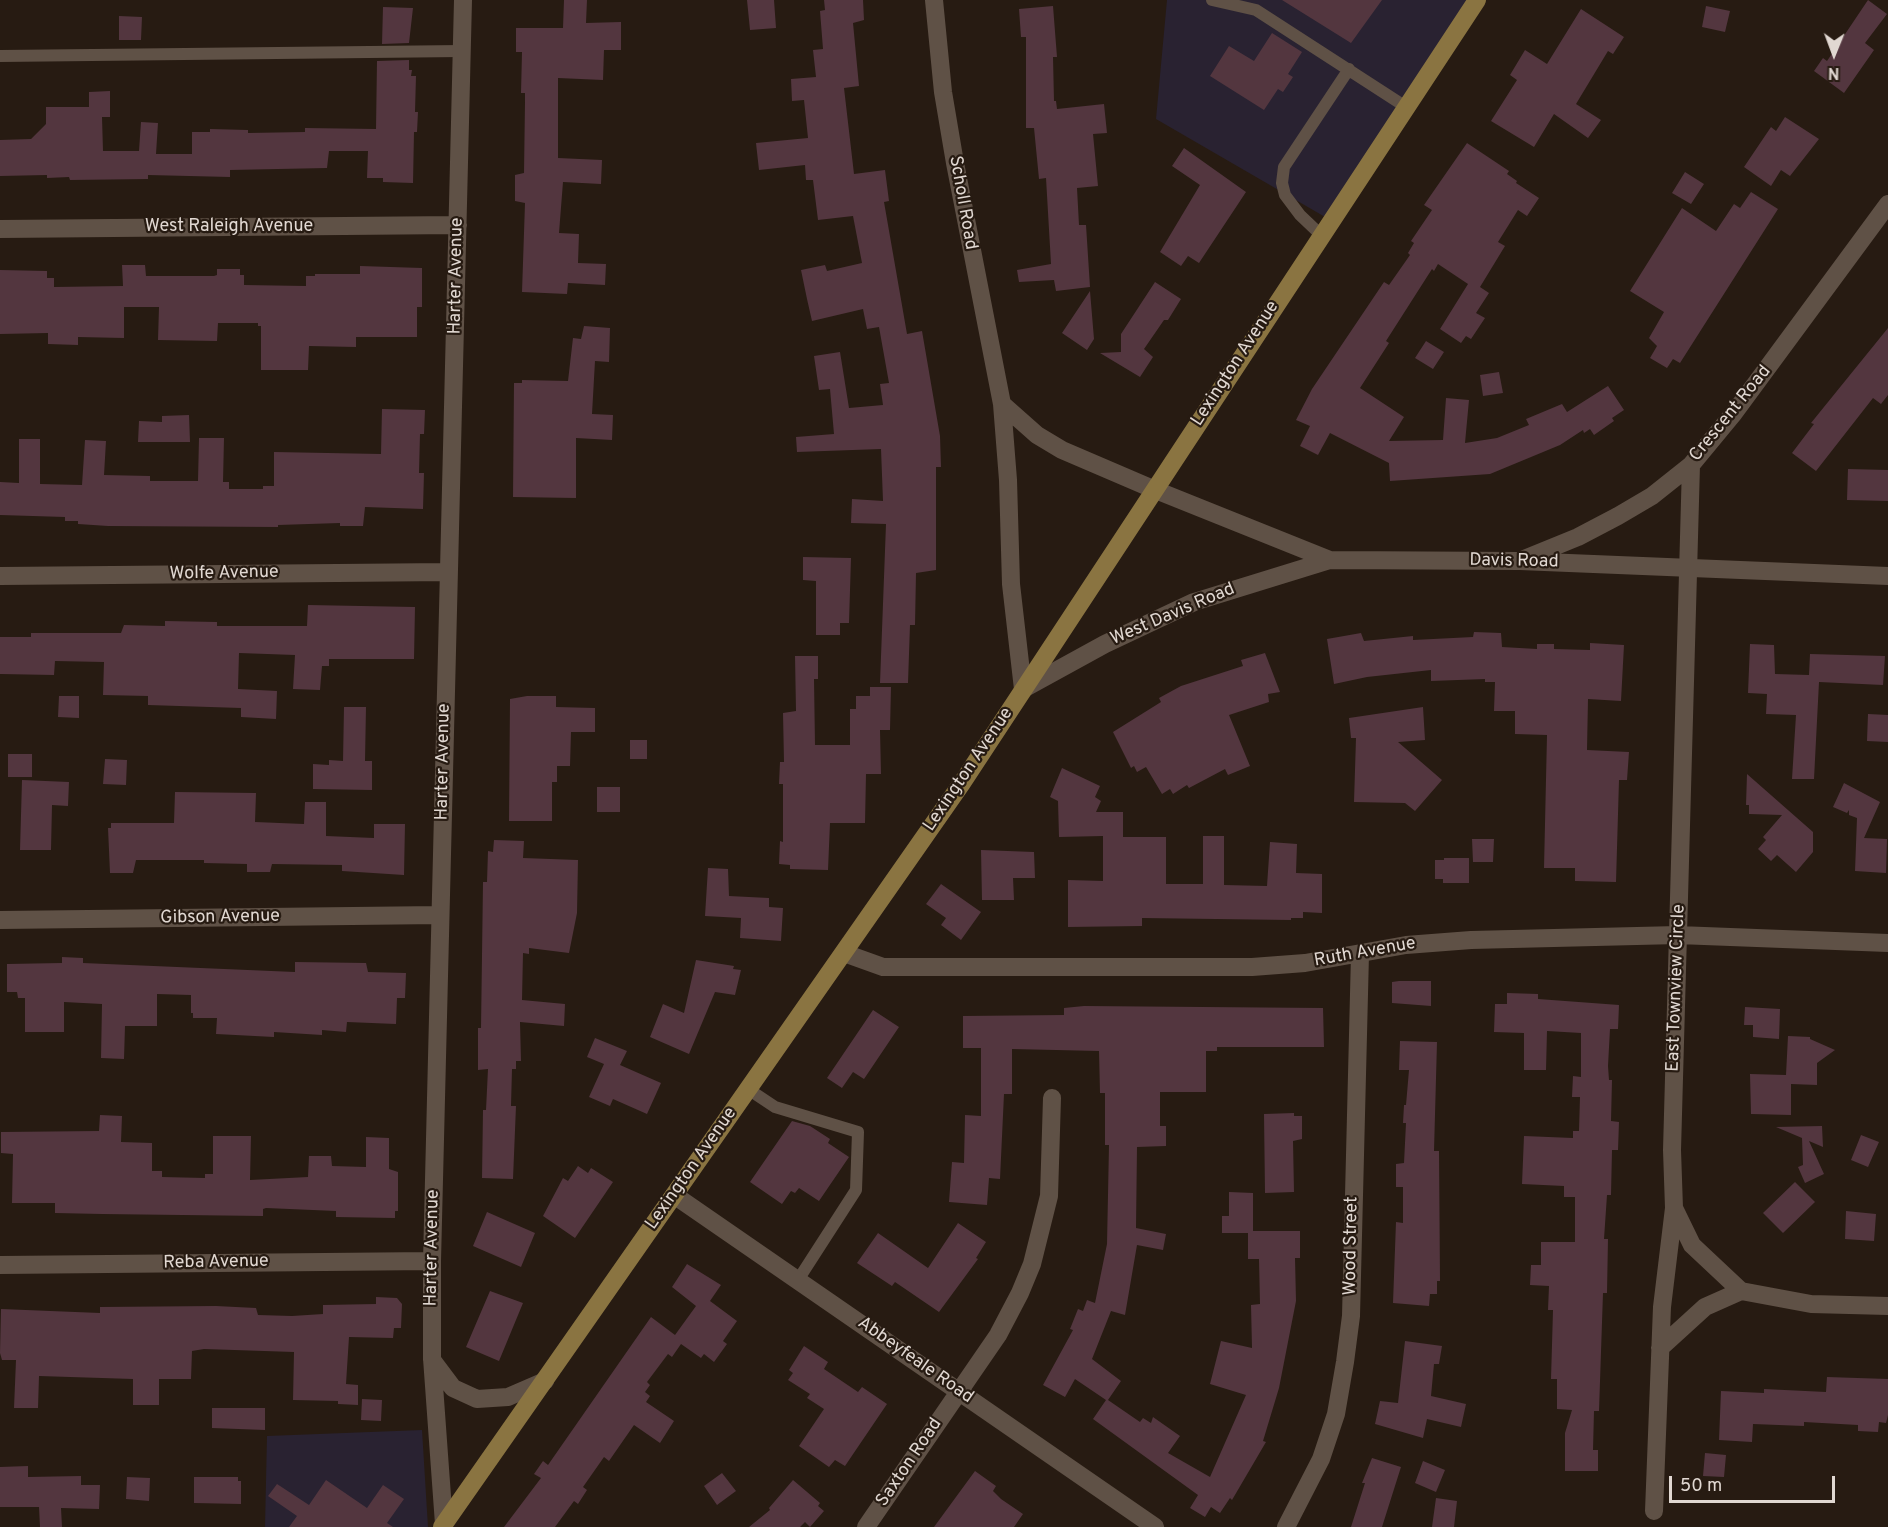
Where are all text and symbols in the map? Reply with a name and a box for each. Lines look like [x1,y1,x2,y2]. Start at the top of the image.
north arrow [1804,24,1864,84]
text: N [1828,62,1840,82]
street label: Scholl Road [943,154,981,252]
street label: West Raleigh Avenue [145,216,313,238]
street label: Harter Avenue [445,217,469,335]
street label: Lexington Avenue [1188,297,1284,431]
street label: Crescent Road [1686,362,1776,466]
street label: Davis Road [1469,550,1559,574]
street label: Wolfe Avenue [169,562,279,586]
street label: West Davis Road [1108,579,1238,651]
street label: Harter Avenue [432,703,456,821]
street label: Lexington Avenue [920,704,1018,836]
street label: East Townview Circle [1663,904,1691,1072]
street label: Gibson Avenue [160,906,280,930]
street label: Ruth Avenue [1312,933,1418,973]
street label: Lexington Avenue [642,1104,742,1234]
street label: Harter Avenue [421,1189,445,1307]
street label: Wood Street [1340,1196,1364,1296]
street label: Reba Avenue [163,1251,269,1275]
street label: Abbeyfeale Road [853,1313,977,1409]
street label: Saxton Road [872,1415,948,1511]
scale bar [1672,1464,1838,1502]
text: 50 m [1680,1475,1722,1498]

